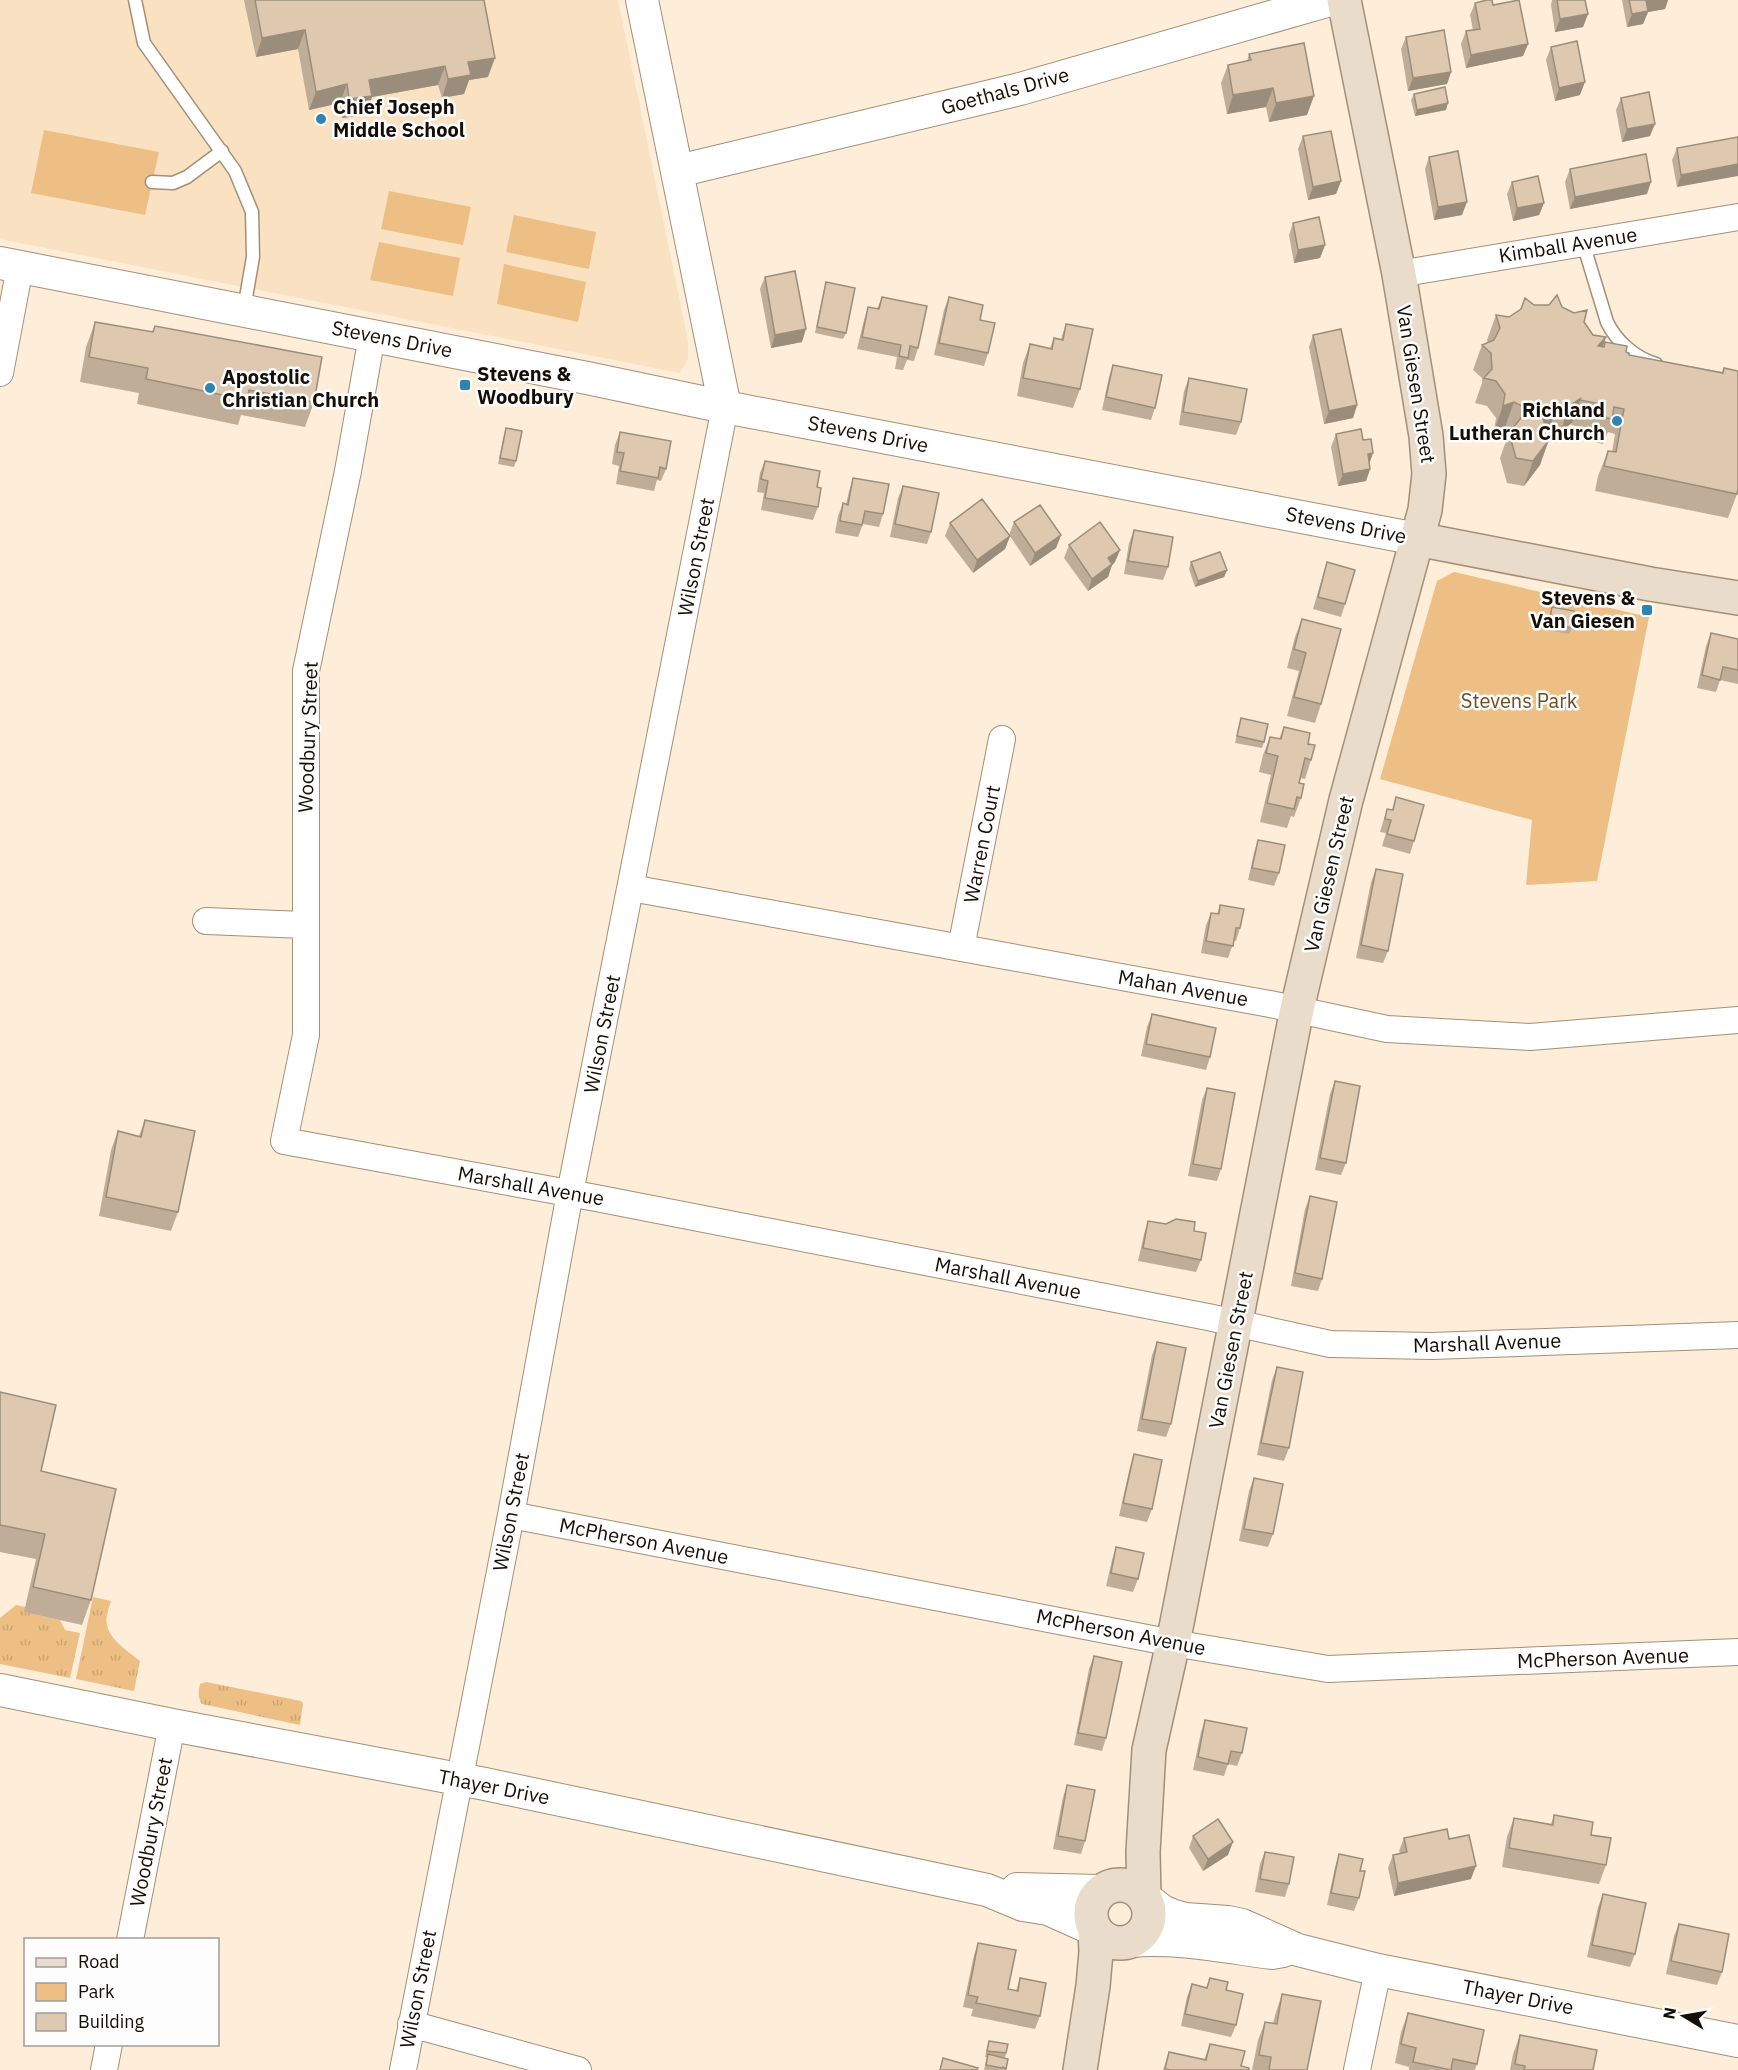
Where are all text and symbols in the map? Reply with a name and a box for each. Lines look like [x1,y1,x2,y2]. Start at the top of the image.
street label: Goethals Drive [938,60,1072,121]
place label: Chief Joseph Middle School [333,93,465,143]
marker: Chief Joseph Middle School [314,112,328,126]
street label: Kimball Avenue [1497,220,1639,269]
street label: Van Giesen Street [1391,303,1442,465]
street label: Stevens Drive [330,314,455,363]
place label: Stevens & Woodbury [477,360,574,410]
place label: Apostolic Christian Church [222,363,379,413]
marker: Stevens & Woodbury [458,378,472,392]
marker: Apostolic Christian Church [203,381,217,395]
place label: Richland Lutheran Church [1449,396,1605,446]
street label: Stevens Drive [806,409,931,458]
marker: Richland Lutheran Church [1610,414,1624,428]
street label: Wilson Street [671,495,720,618]
street label: Stevens Drive [1284,500,1409,549]
place label: Stevens & Van Giesen [1530,584,1636,634]
marker: Stevens & Van Giesen [1640,603,1654,617]
street label: Woodbury Street [291,661,324,813]
park label: Stevens Park [1461,687,1578,714]
street label: Warren Court [957,783,1006,905]
street label: Van Giesen Street [1297,793,1360,955]
street label: Mahan Avenue [1116,963,1250,1012]
street label: Wilson Street [577,972,626,1095]
street label: Marshall Avenue [456,1159,606,1212]
street label: Marshall Avenue [933,1250,1083,1305]
street label: Van Giesen Street [1202,1269,1259,1431]
street label: Marshall Avenue [1412,1326,1562,1359]
street label: Wilson Street [486,1450,535,1573]
street label: McPherson Avenue [557,1511,731,1570]
street label: McPherson Avenue [1034,1602,1208,1661]
street label: McPherson Avenue [1517,1641,1689,1674]
street label: Woodbury Street [123,1755,178,1909]
street label: Thayer Drive [436,1763,552,1811]
street label: Wilson Street [393,1927,442,2050]
legend [24,1938,219,2046]
text: Road [78,1950,119,1973]
street label: Thayer Drive [1460,1973,1576,2021]
text: Park [78,1980,115,2003]
north arrow [1654,1986,1714,2046]
text: N [1658,2006,1680,2021]
text: Building [78,2010,145,2033]

